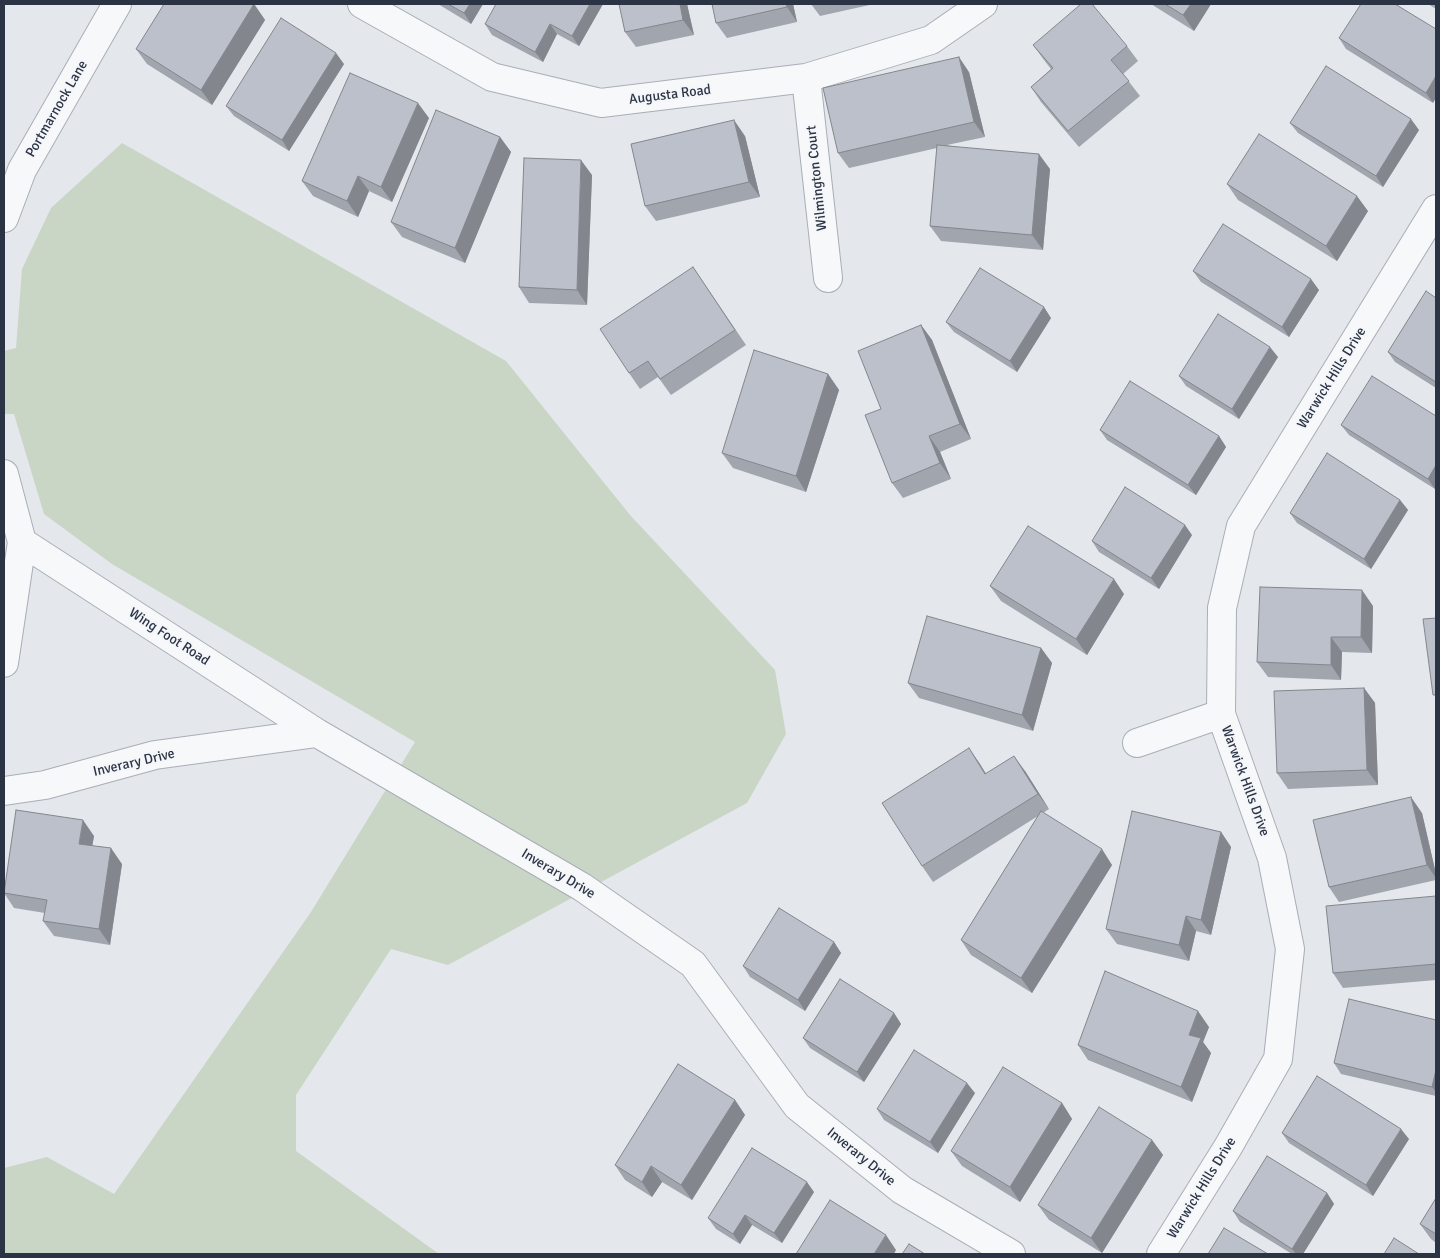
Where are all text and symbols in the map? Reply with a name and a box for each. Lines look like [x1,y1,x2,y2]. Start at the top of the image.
street label: Portmarnock Lane [22,58,92,160]
street label: Augusta Road [628,82,712,108]
street label: Wilmington Court [803,124,831,232]
street label: Warwick Hills Drive [1294,324,1370,432]
street label: Wing Foot Road [125,605,213,669]
street label: Warwick Hills Drive [1217,723,1273,839]
street label: Inverary Drive [92,745,176,781]
street label: Inverary Drive [518,845,598,903]
street label: Inverary Drive [823,1124,899,1190]
street label: Warwick Hills Drive [1164,1134,1240,1242]

